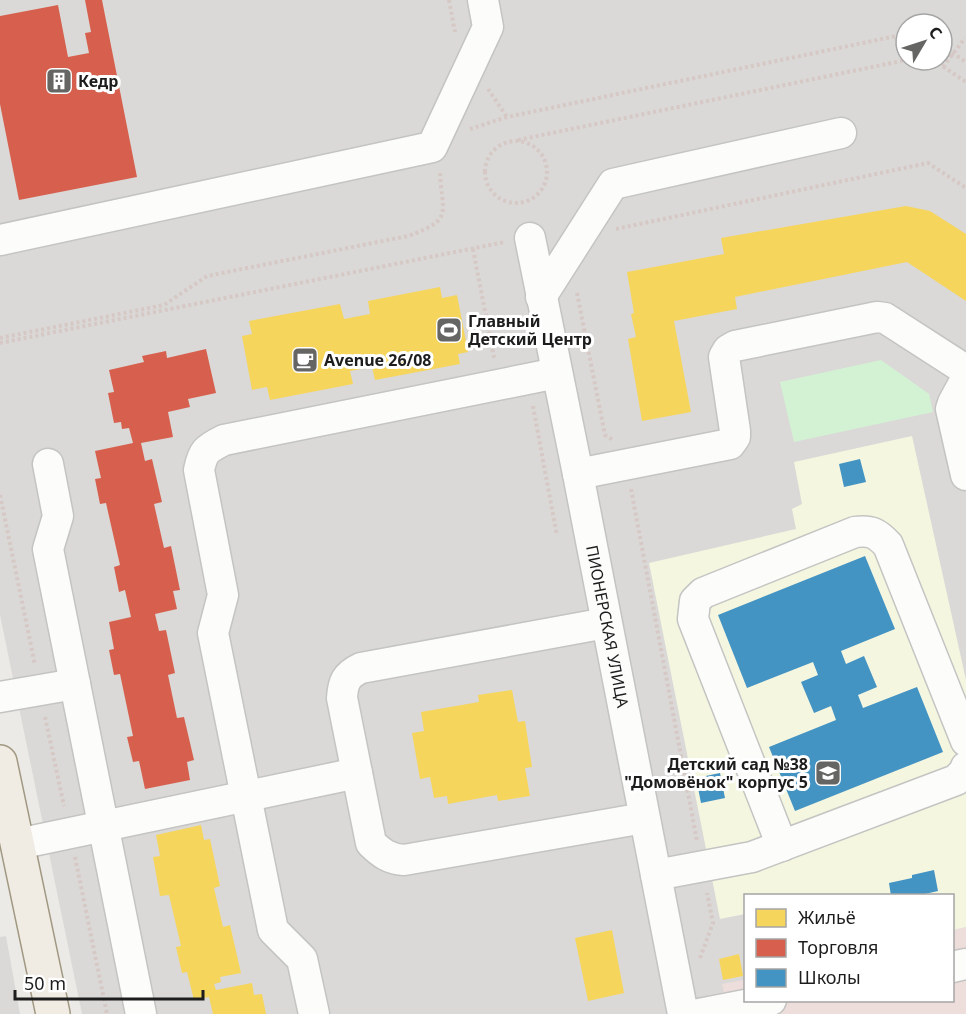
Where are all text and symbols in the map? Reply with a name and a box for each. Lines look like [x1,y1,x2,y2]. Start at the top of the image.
north arrow [894,12,954,72]
text: С [924,22,947,43]
building icon: Кедр [44,66,74,96]
place label: Кедр [78,70,118,92]
place label: Главный Детский Центр [468,310,592,350]
sports icon: Главный Детский Центр [434,315,464,345]
cafe icon: Avenue 26/08 [290,345,320,375]
place label: Avenue 26/08 [324,349,432,371]
street label: ПИОНЕРСКАЯ УЛИЦА [581,543,634,710]
place label: Детский сад №38 "Домовёнок" корпус 5 [624,753,808,793]
school or university icon: Детский сад №38 "Домовёнок" корпус 5 [813,758,843,788]
legend [744,894,954,1002]
text: Жильё [798,905,856,929]
text: Торговля [798,935,878,959]
scale bar [15,963,202,1001]
text: Школы [798,965,861,989]
text: 50 m [24,971,66,995]

